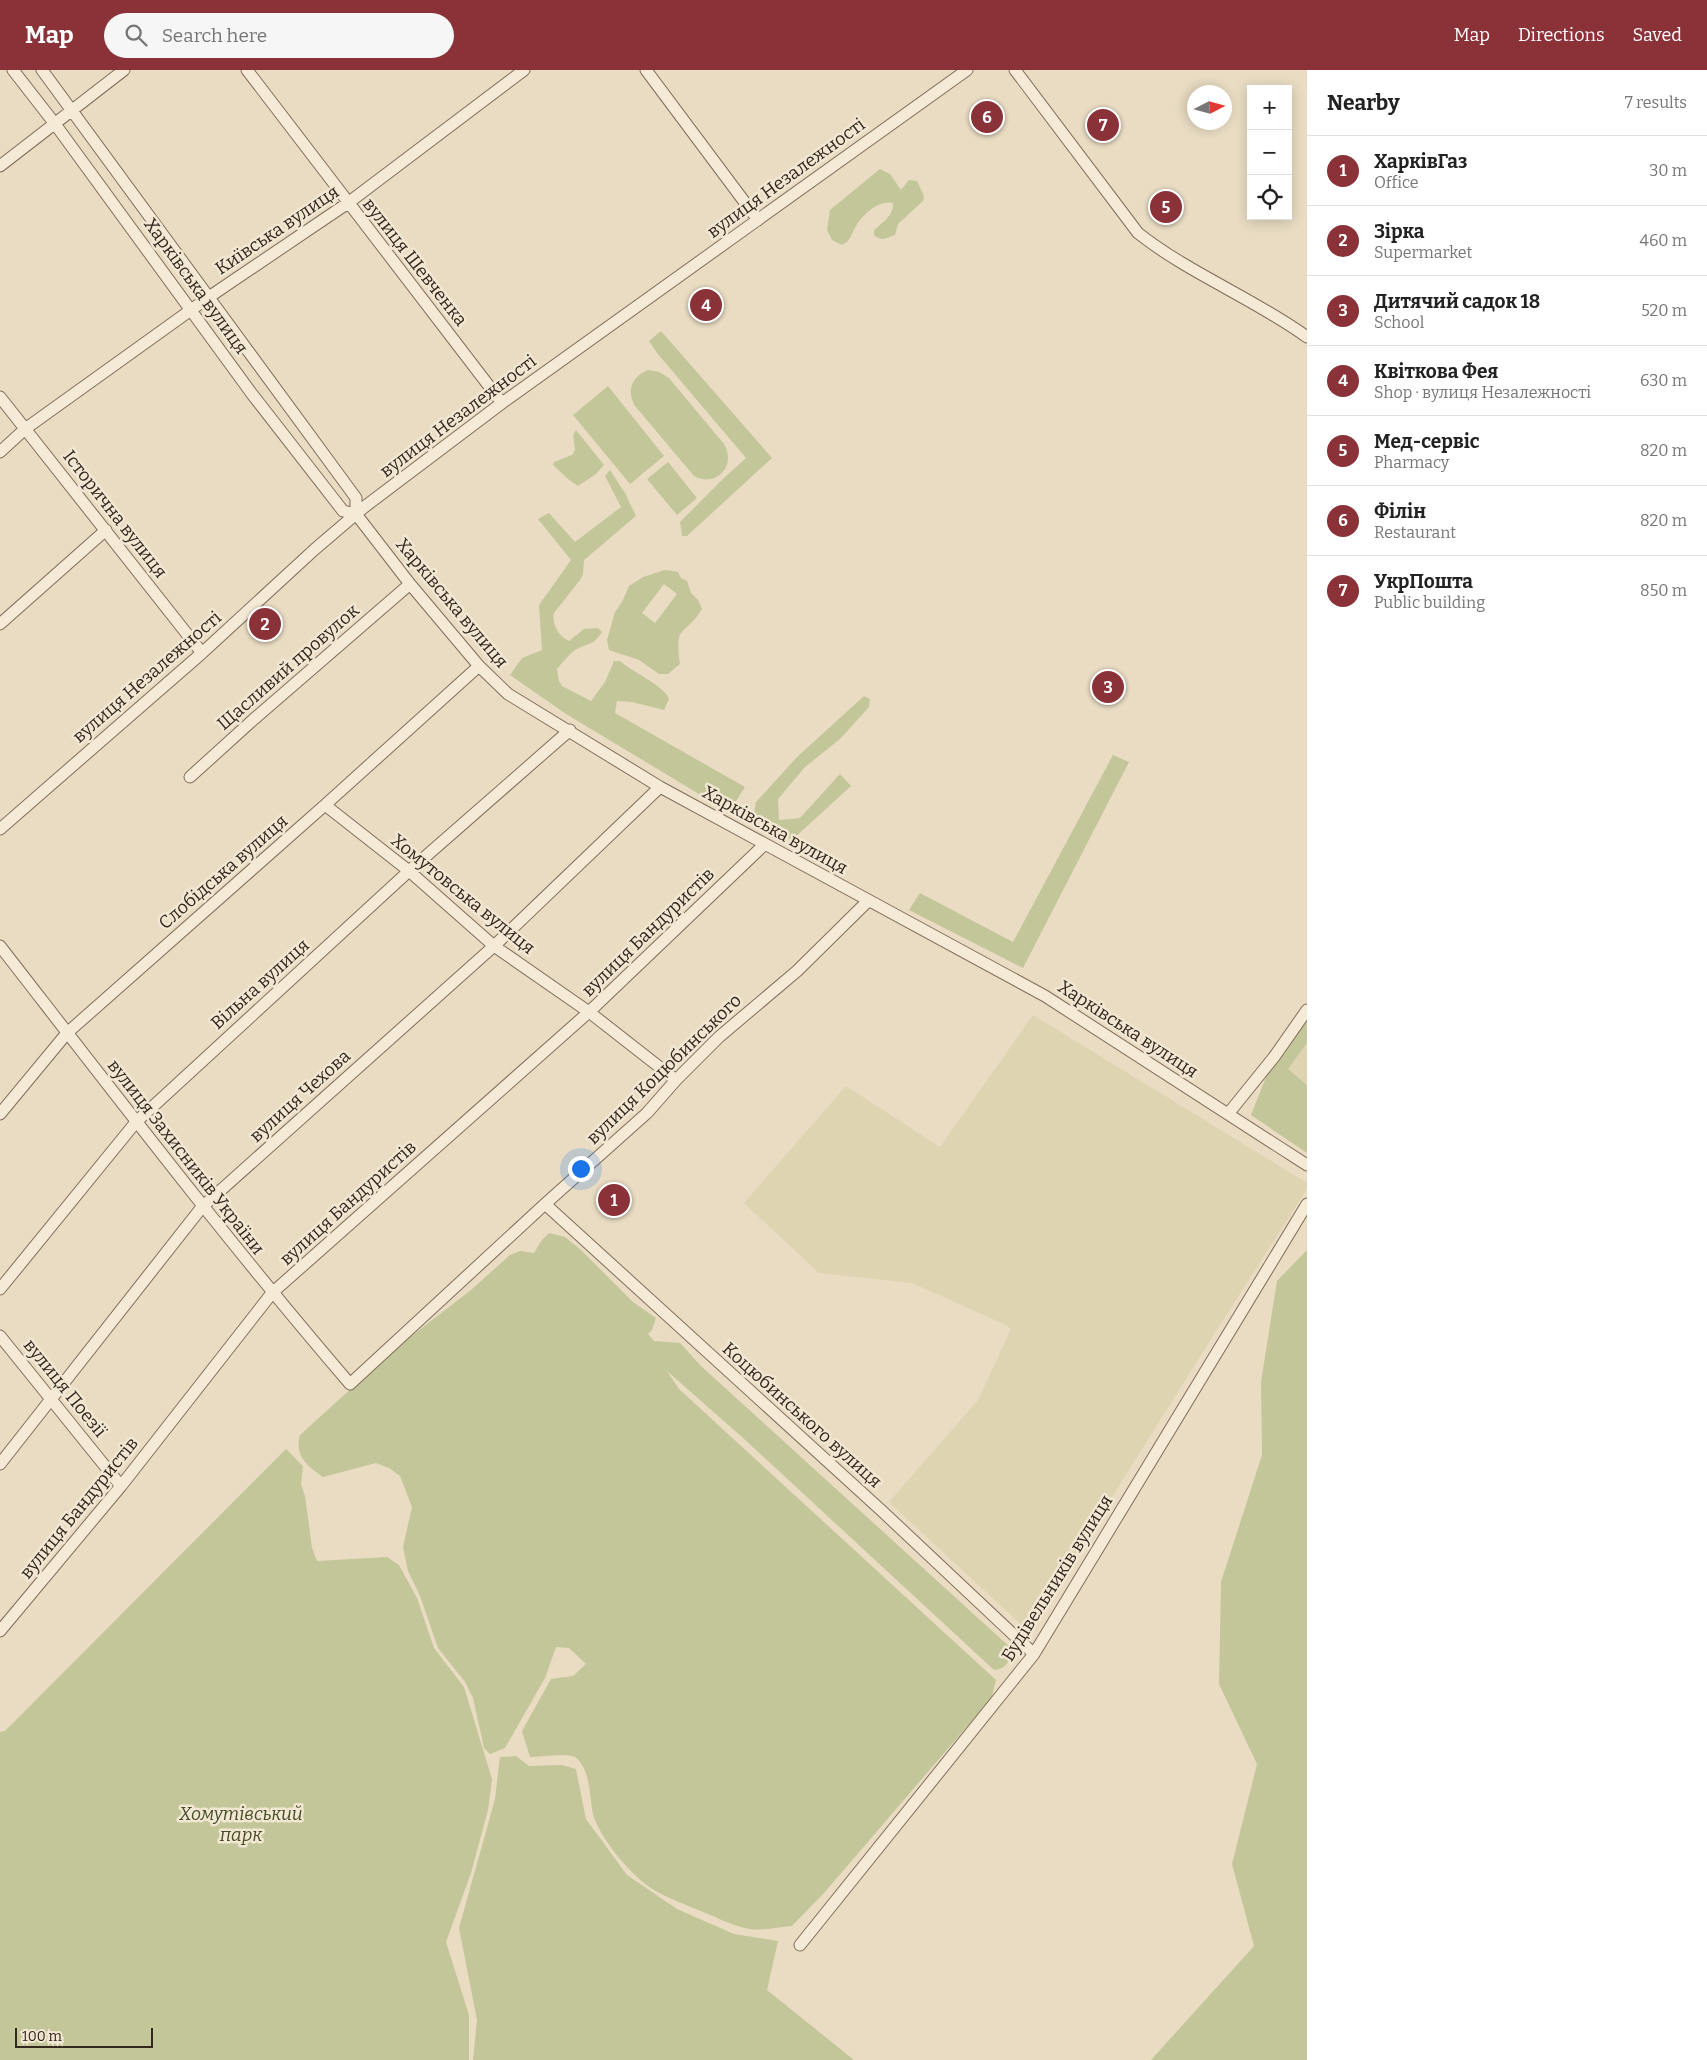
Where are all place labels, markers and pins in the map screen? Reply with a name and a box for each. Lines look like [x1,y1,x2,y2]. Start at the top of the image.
pin: 6 [971,98,1003,136]
pin: 7 [1087,106,1119,144]
pin: 5 [1150,188,1182,226]
pin: 4 [690,286,722,324]
pin: 2 [249,605,281,643]
pin: 3 [1092,668,1124,706]
pin: 1 [598,1181,630,1219]

